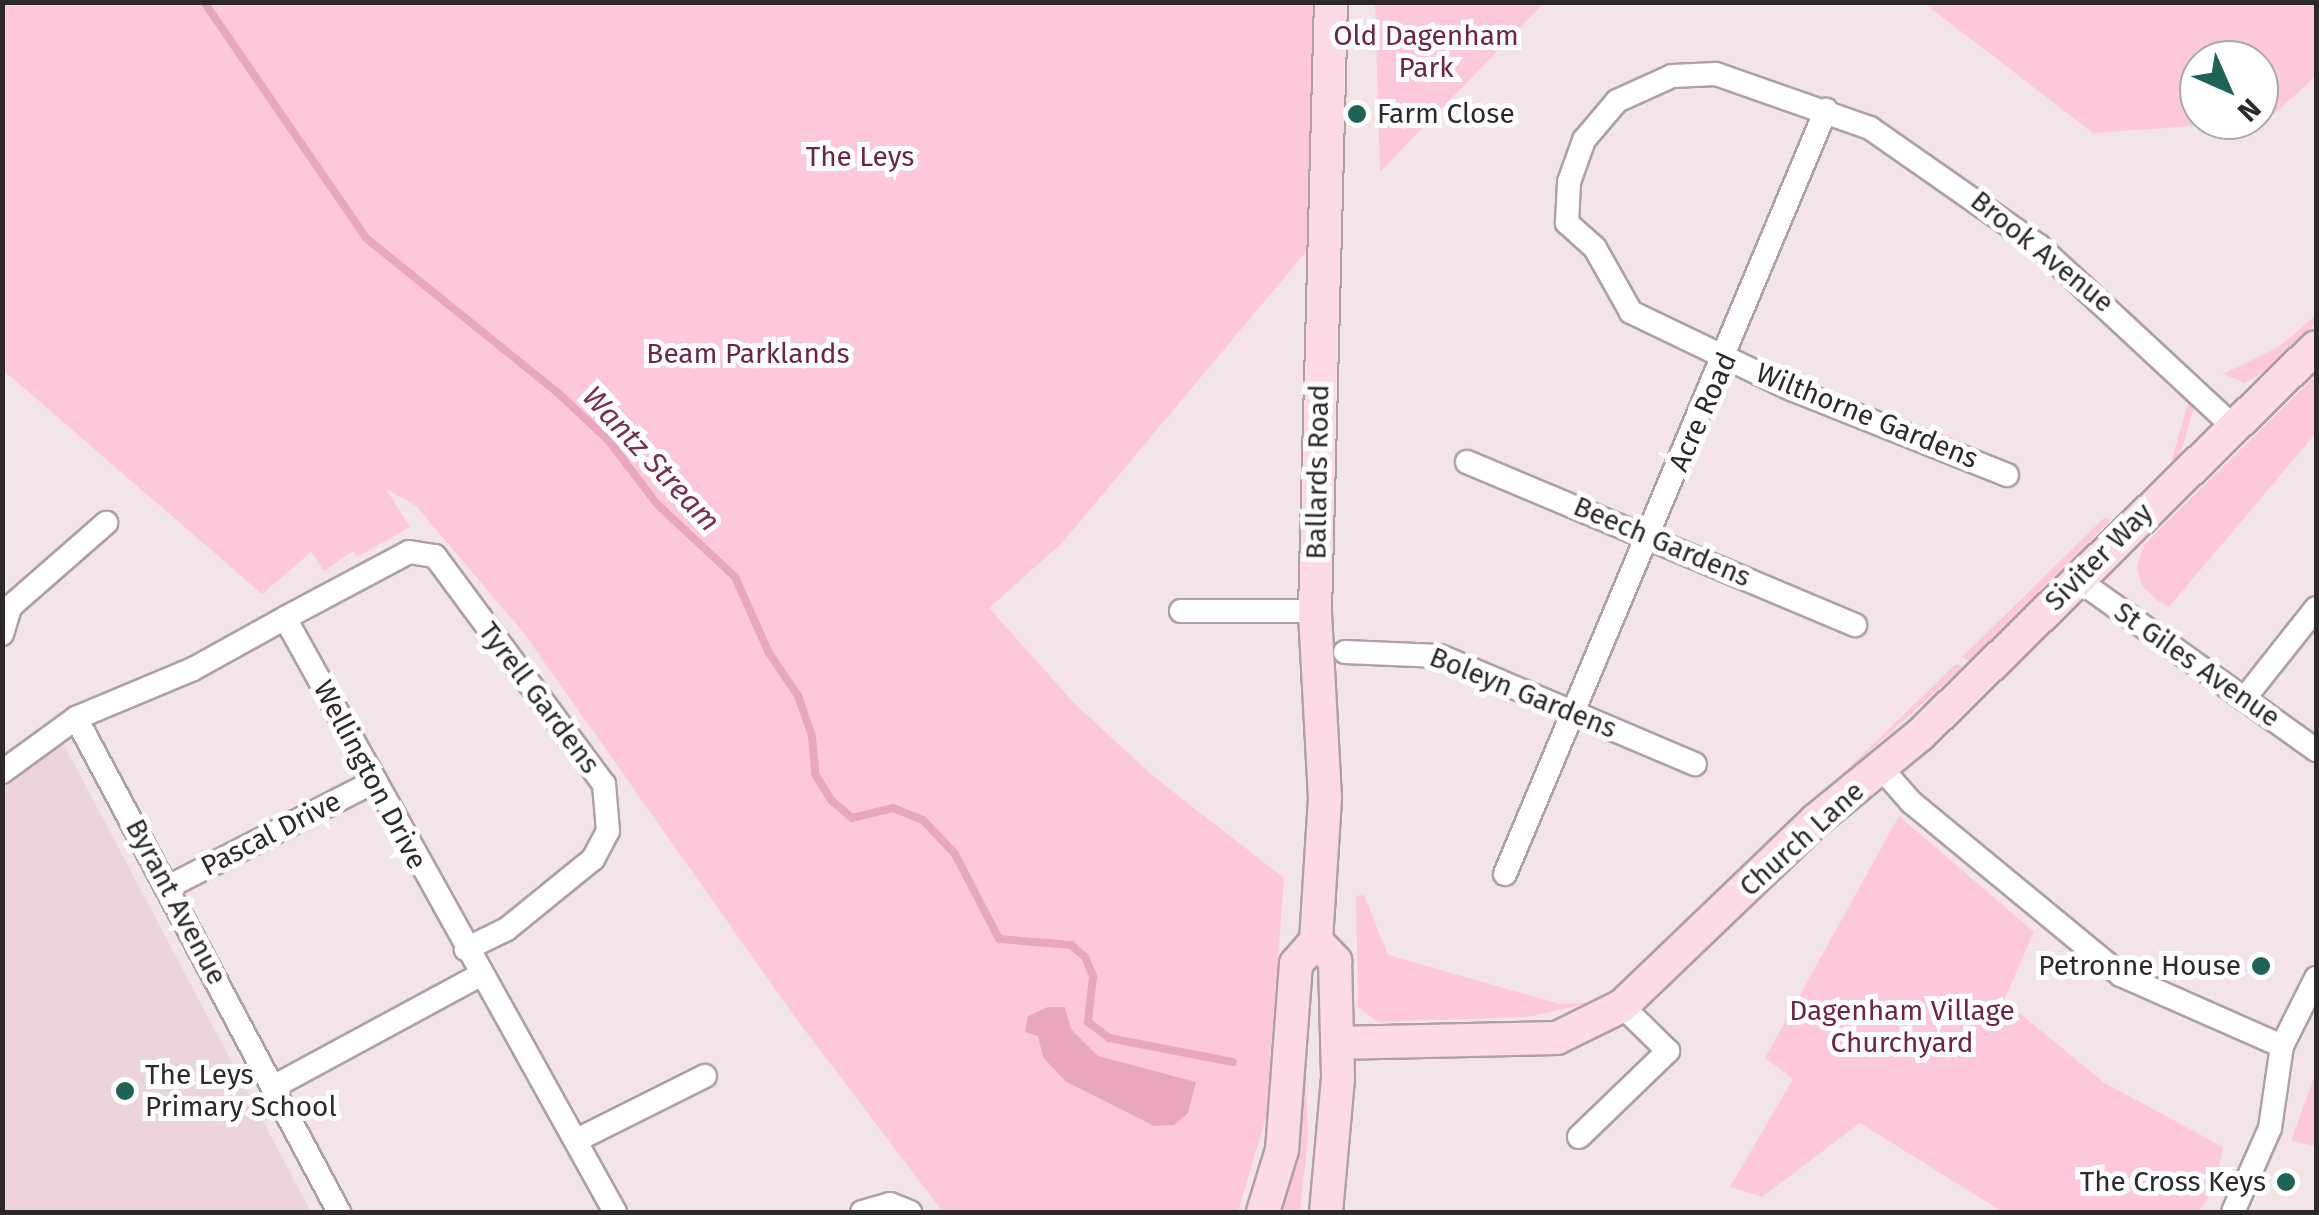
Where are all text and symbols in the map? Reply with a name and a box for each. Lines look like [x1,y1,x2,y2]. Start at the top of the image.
park label: Old Dagenham Park [1333,19,1519,85]
north arrow [2179,40,2279,140]
text: N [2231,92,2267,128]
place label: Farm Close [1377,97,1515,131]
marker: Farm Close [1346,103,1368,125]
park label: The Leys [806,140,914,174]
street label: Brook Avenue [1964,184,2120,320]
park label: Beam Parklands [646,337,850,371]
street label: Acre Road [1662,347,1744,477]
street label: Wilthorne Gardens [1751,356,1983,476]
water label: Wantz Stream [575,379,727,539]
street label: Ballards Road [1300,384,1336,560]
street label: Beech Gardens [1568,490,1756,594]
street label: Siviter Way [2038,496,2160,618]
street label: St Giles Avenue [2107,595,2287,735]
street label: Tyrell Gardens [471,616,607,780]
street label: Boleyn Gardens [1425,640,1621,746]
street label: Wellington Drive [306,675,434,875]
street label: Church Lane [1733,774,1871,904]
street label: Pascal Drive [196,785,346,883]
street label: Byrant Avenue [118,813,234,991]
place label: Petronne House [2038,949,2241,983]
marker: Petronne House [2250,955,2272,977]
park label: Dagenham Village Churchyard [1789,994,2015,1060]
place label: The Leys Primary School [145,1058,337,1124]
marker: The Leys Primary School [114,1080,136,1102]
place label: The Cross Keys [2080,1165,2266,1199]
marker: The Cross Keys [2275,1171,2297,1193]

